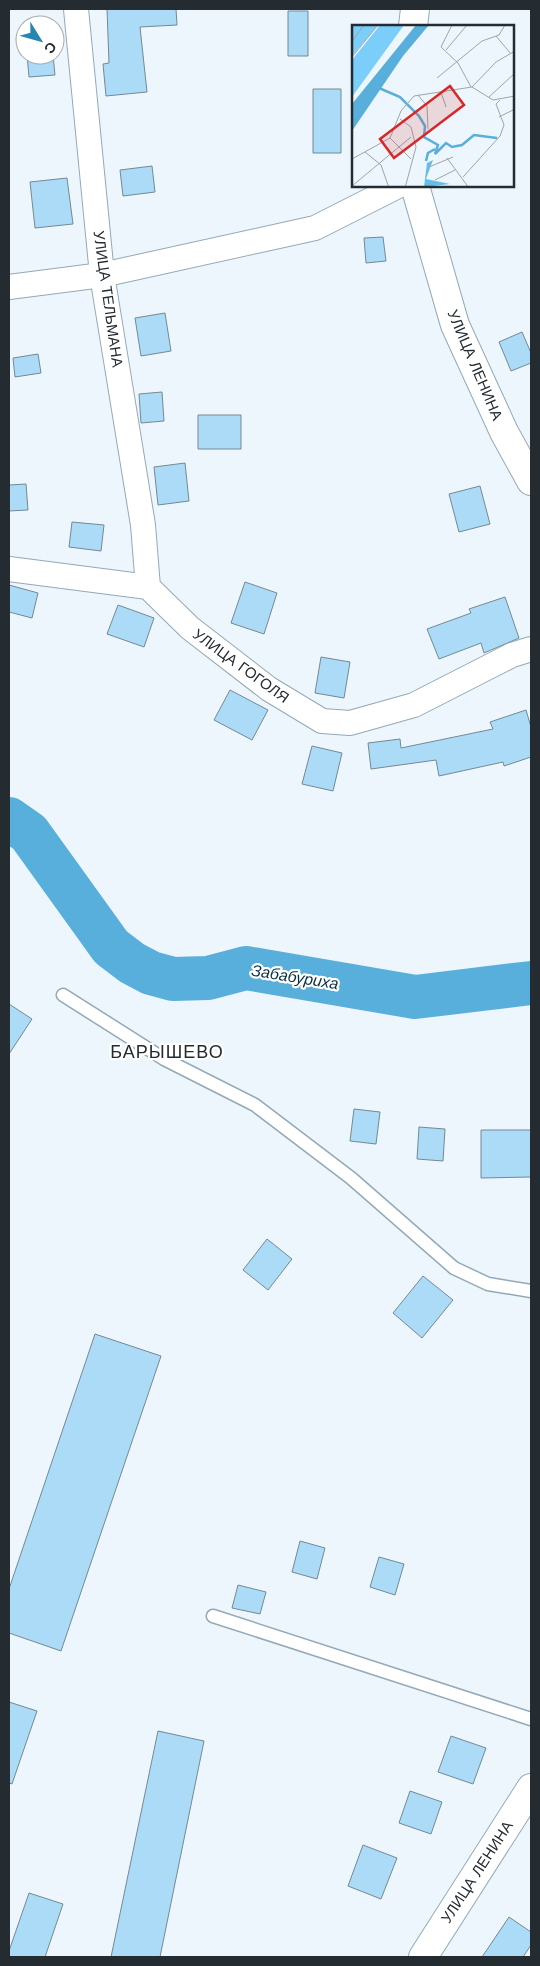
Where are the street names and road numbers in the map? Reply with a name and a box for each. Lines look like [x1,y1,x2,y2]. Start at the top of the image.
street label: УЛИЦА ТЕЛЬМАНА [90,230,126,368]
street label: УЛИЦА ЛЕНИНА [444,307,506,423]
street label: УЛИЦА ГОГОЛЯ [189,625,293,707]
street label: УЛИЦА ЛЕНИНА [437,1818,517,1926]

